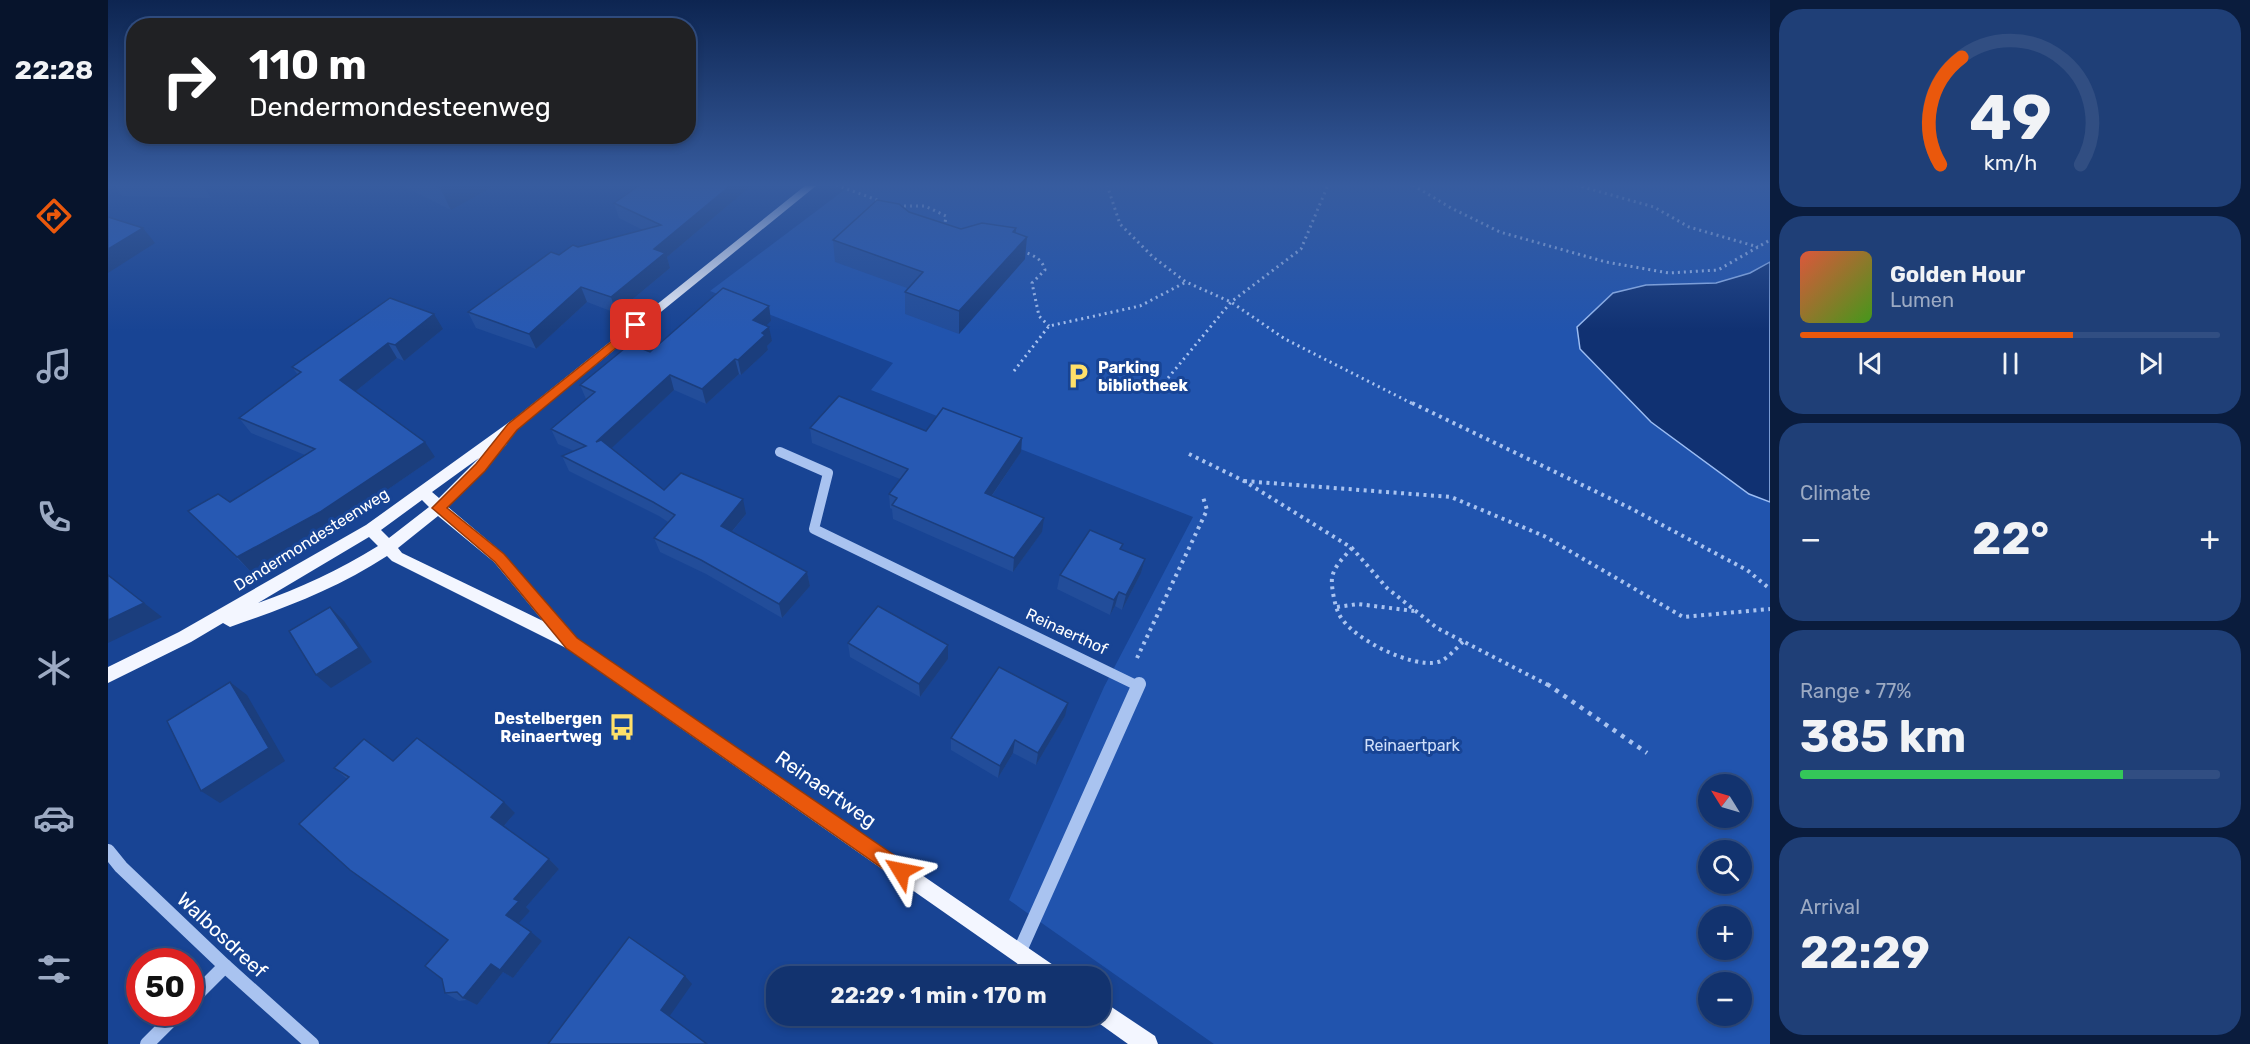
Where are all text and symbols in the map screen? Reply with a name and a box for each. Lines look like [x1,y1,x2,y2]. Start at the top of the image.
text: 110 m [249,40,367,90]
icon: right [150,42,228,120]
text: 22:28 [15,54,93,86]
text: 49 [1969,81,2051,155]
text: Dendermondesteenweg [249,91,551,123]
text: km/h [1983,150,2037,175]
icon: directions [33,195,75,237]
text: Golden Hour [1890,261,2025,288]
text: Lumen [1890,288,1954,312]
pin [610,299,661,350]
icon: arrive [619,308,652,341]
icon: music [33,345,75,387]
icon: previous [1854,347,1887,380]
icon: pause [1994,347,2027,380]
icon: next [2134,347,2167,380]
place label: Parking bibliotheek [1098,358,1189,395]
parking icon: Parking bibliotheek [1063,361,1093,391]
text: Climate [1800,481,1871,505]
street label: Dendermondesteenweg [230,484,392,595]
icon: phone [33,496,75,538]
text: 22° [1972,512,2049,565]
text: − [1800,519,1821,558]
text: + [2199,519,2220,558]
street label: Reinaerthof [1023,604,1111,659]
icon: climate [33,647,75,689]
text: Range · 77% [1800,679,1912,703]
place label: Destelbergen Reinaertweg [494,709,602,746]
text: 385 km [1800,710,1966,763]
bus stop icon: Destelbergen Reinaertweg [607,712,637,742]
park label: Reinaertpark [1364,736,1461,755]
street label: Reinaertweg [771,745,881,833]
north arrow [1698,774,1752,828]
map controls [1698,774,1752,1026]
icon: car [33,797,75,839]
position arrow [869,839,933,903]
button: search [1698,840,1752,894]
street label: Walbosdreef [172,887,272,983]
text: Arrival [1800,895,1860,919]
button: + [1698,906,1752,960]
text: 22:29 [1800,926,1930,979]
icon: filters [33,948,75,990]
speed limit sign: 50 [126,948,204,1026]
button: − [1698,972,1752,1026]
text: 22:29 · 1 min · 170 m [830,982,1047,1009]

